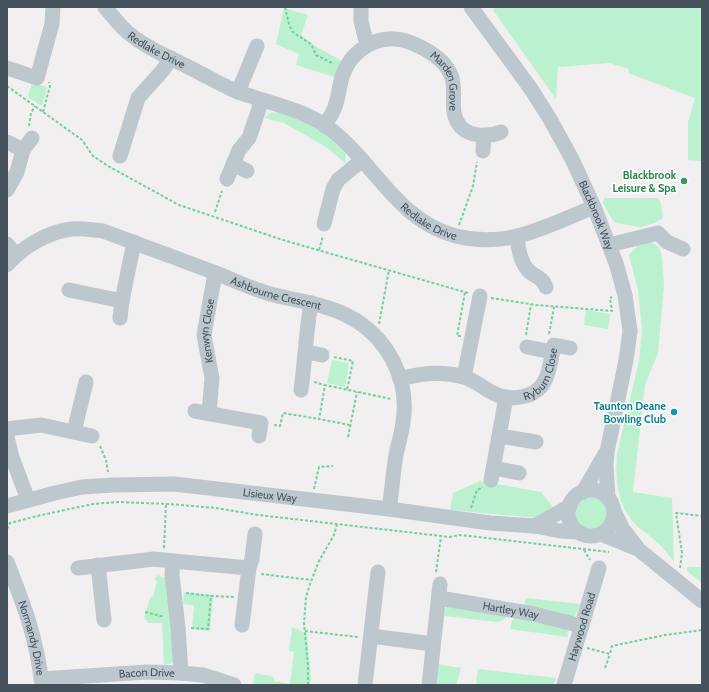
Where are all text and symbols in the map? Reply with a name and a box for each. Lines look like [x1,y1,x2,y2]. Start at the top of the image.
street label: Redlake Drive [125,28,188,72]
street label: Marden Grove [428,48,461,112]
place label: Blackbrook Leisure & Spa [612,168,677,195]
marker: Blackbrook Leisure & Spa [679,176,689,186]
street label: Blackbrook Way [576,178,617,252]
street label: Redlake Drive [398,200,459,243]
street label: Ashbourne Crescent [229,273,323,313]
street label: Kenwyn Close [197,297,217,364]
street label: Ryburn Close [521,346,560,403]
place label: Taunton Deane Bowling Club [594,399,666,426]
marker: Taunton Deane Bowling Club [669,407,679,417]
street label: Lisieux Way [242,485,298,505]
street label: Haywood Road [565,591,598,662]
street label: Hartley Way [482,598,541,622]
street label: Normandy Drive [15,599,48,677]
street label: Bacon Drive [118,665,175,681]

